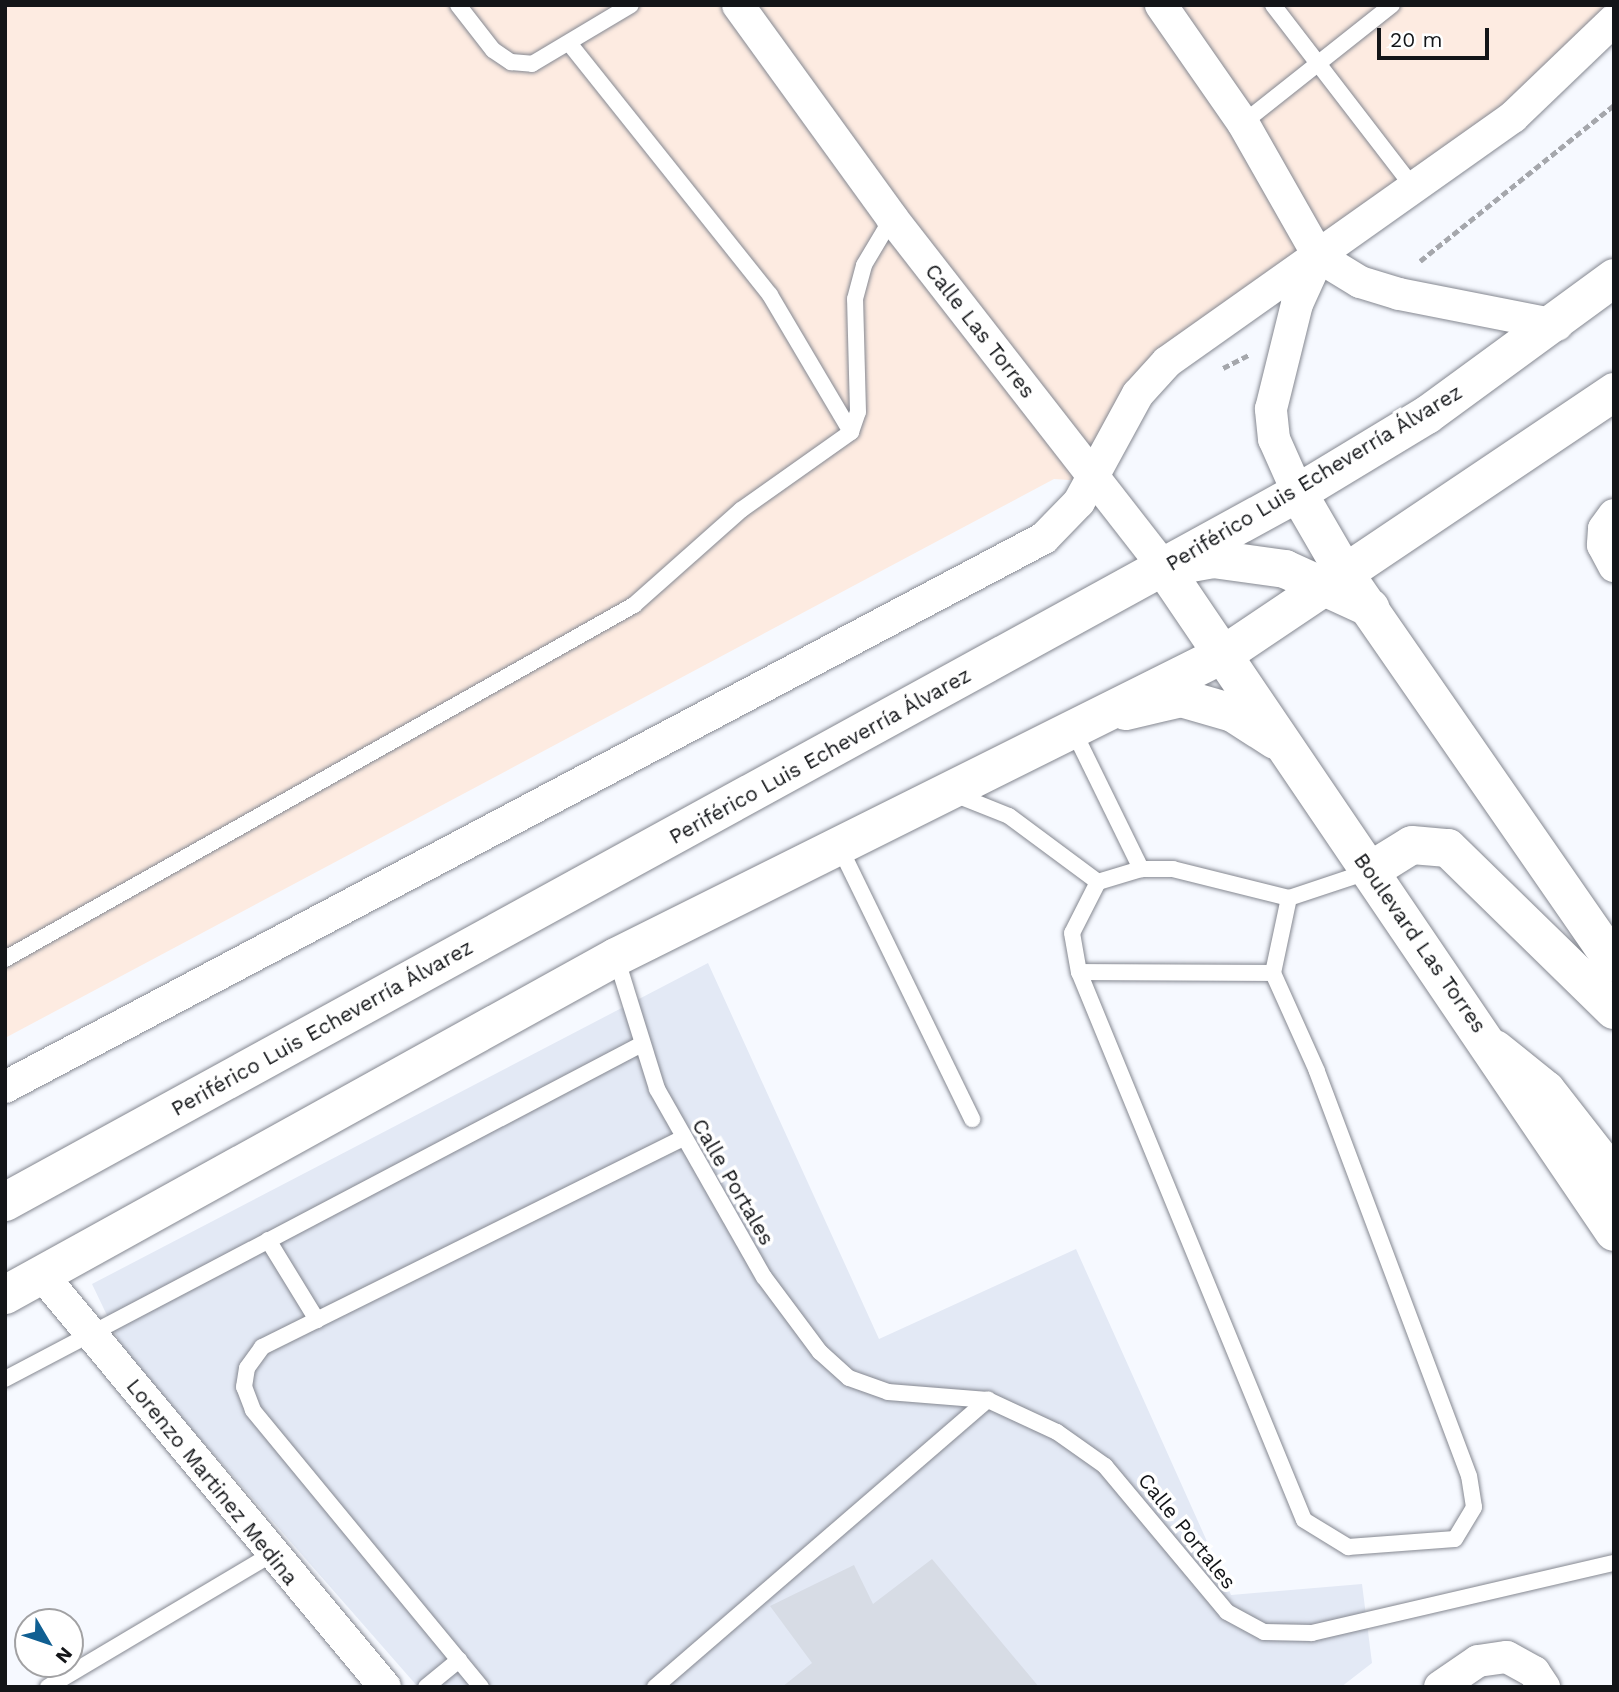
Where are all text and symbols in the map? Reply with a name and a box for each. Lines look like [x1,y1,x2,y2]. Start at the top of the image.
scale bar [1381,14,1493,58]
text: 20 m [1390,27,1442,52]
street label: Calle Las Torres [920,259,1040,403]
street label: Periférico Luis Echeverría Álvarez [1161,379,1467,577]
street label: Periférico Luis Echeverría Álvarez [664,662,976,850]
street label: Boulevard Las Torres [1348,848,1492,1038]
street label: Periférico Luis Echeverría Álvarez [166,934,478,1122]
street label: Calle Portales [687,1114,779,1250]
street label: Lorenzo Martinez Medina [121,1374,303,1590]
street label: Calle Portales [1133,1468,1241,1594]
north arrow [14,1608,84,1678]
text: N [51,1643,78,1668]

